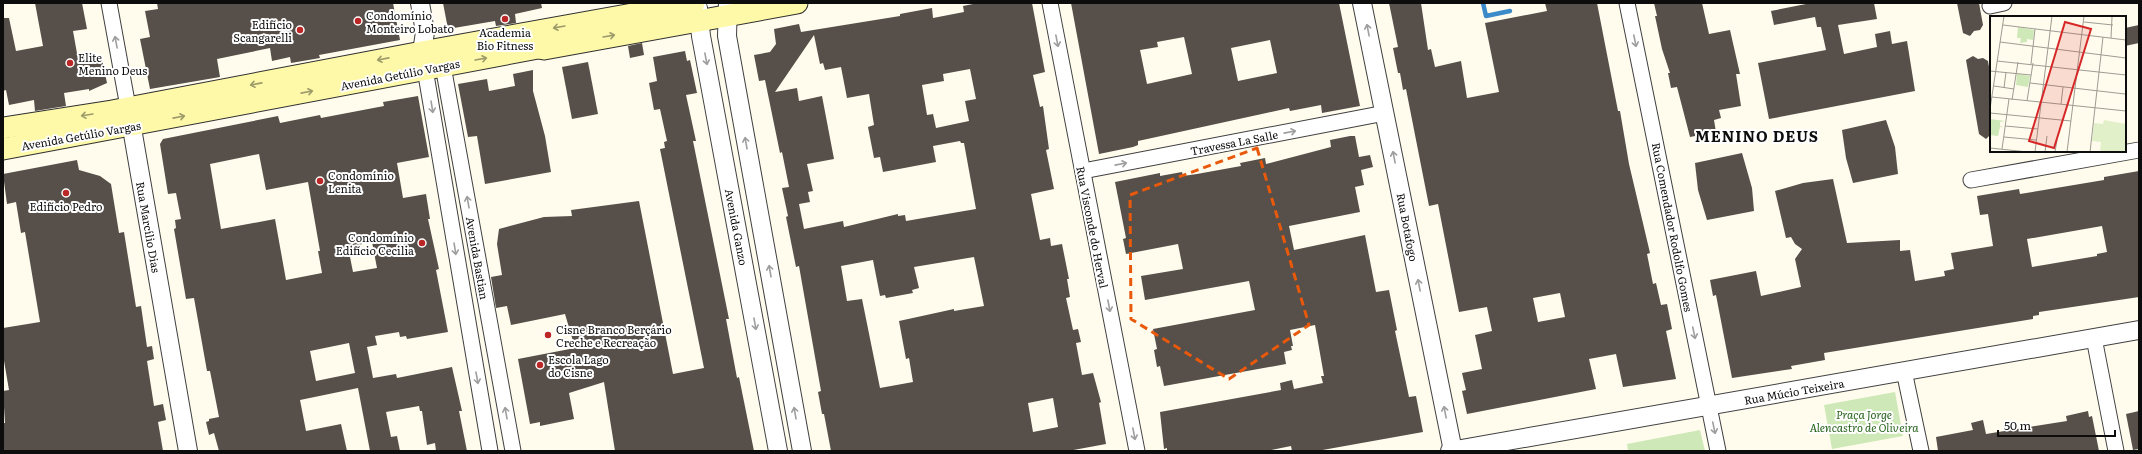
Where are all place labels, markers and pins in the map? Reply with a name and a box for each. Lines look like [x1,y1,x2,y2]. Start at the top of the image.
place label: Condomínio Monteiro Lobato [366,7,454,36]
marker: Academia Bio Fitness [500,14,510,24]
place label: Edifício Scangarelli [233,16,292,45]
marker: Condomínio Monteiro Lobato [353,16,363,26]
place label: Academia Bio Fitness [477,24,533,53]
marker: Edifício Scangarelli [295,25,305,35]
place label: Elite Menino Deus [78,49,147,78]
marker: Elite Menino Deus [65,58,75,68]
place label: Condomínio Lenita [328,167,394,196]
marker: Condomínio Lenita [315,176,325,186]
marker: Edifício Pedro [61,188,71,198]
place label: Edifício Pedro [29,198,103,214]
place label: Condomínio Edifício Cecilia [336,229,414,258]
marker: Condomínio Edifício Cecilia [417,238,427,248]
place label: Cisne Branco Berçário Creche e Recreação [556,321,672,350]
marker: Cisne Branco Berçário Creche e Recreação [543,330,553,340]
place label: Escola Lago do Cisne [548,351,609,380]
marker: Escola Lago do Cisne [535,360,545,370]

